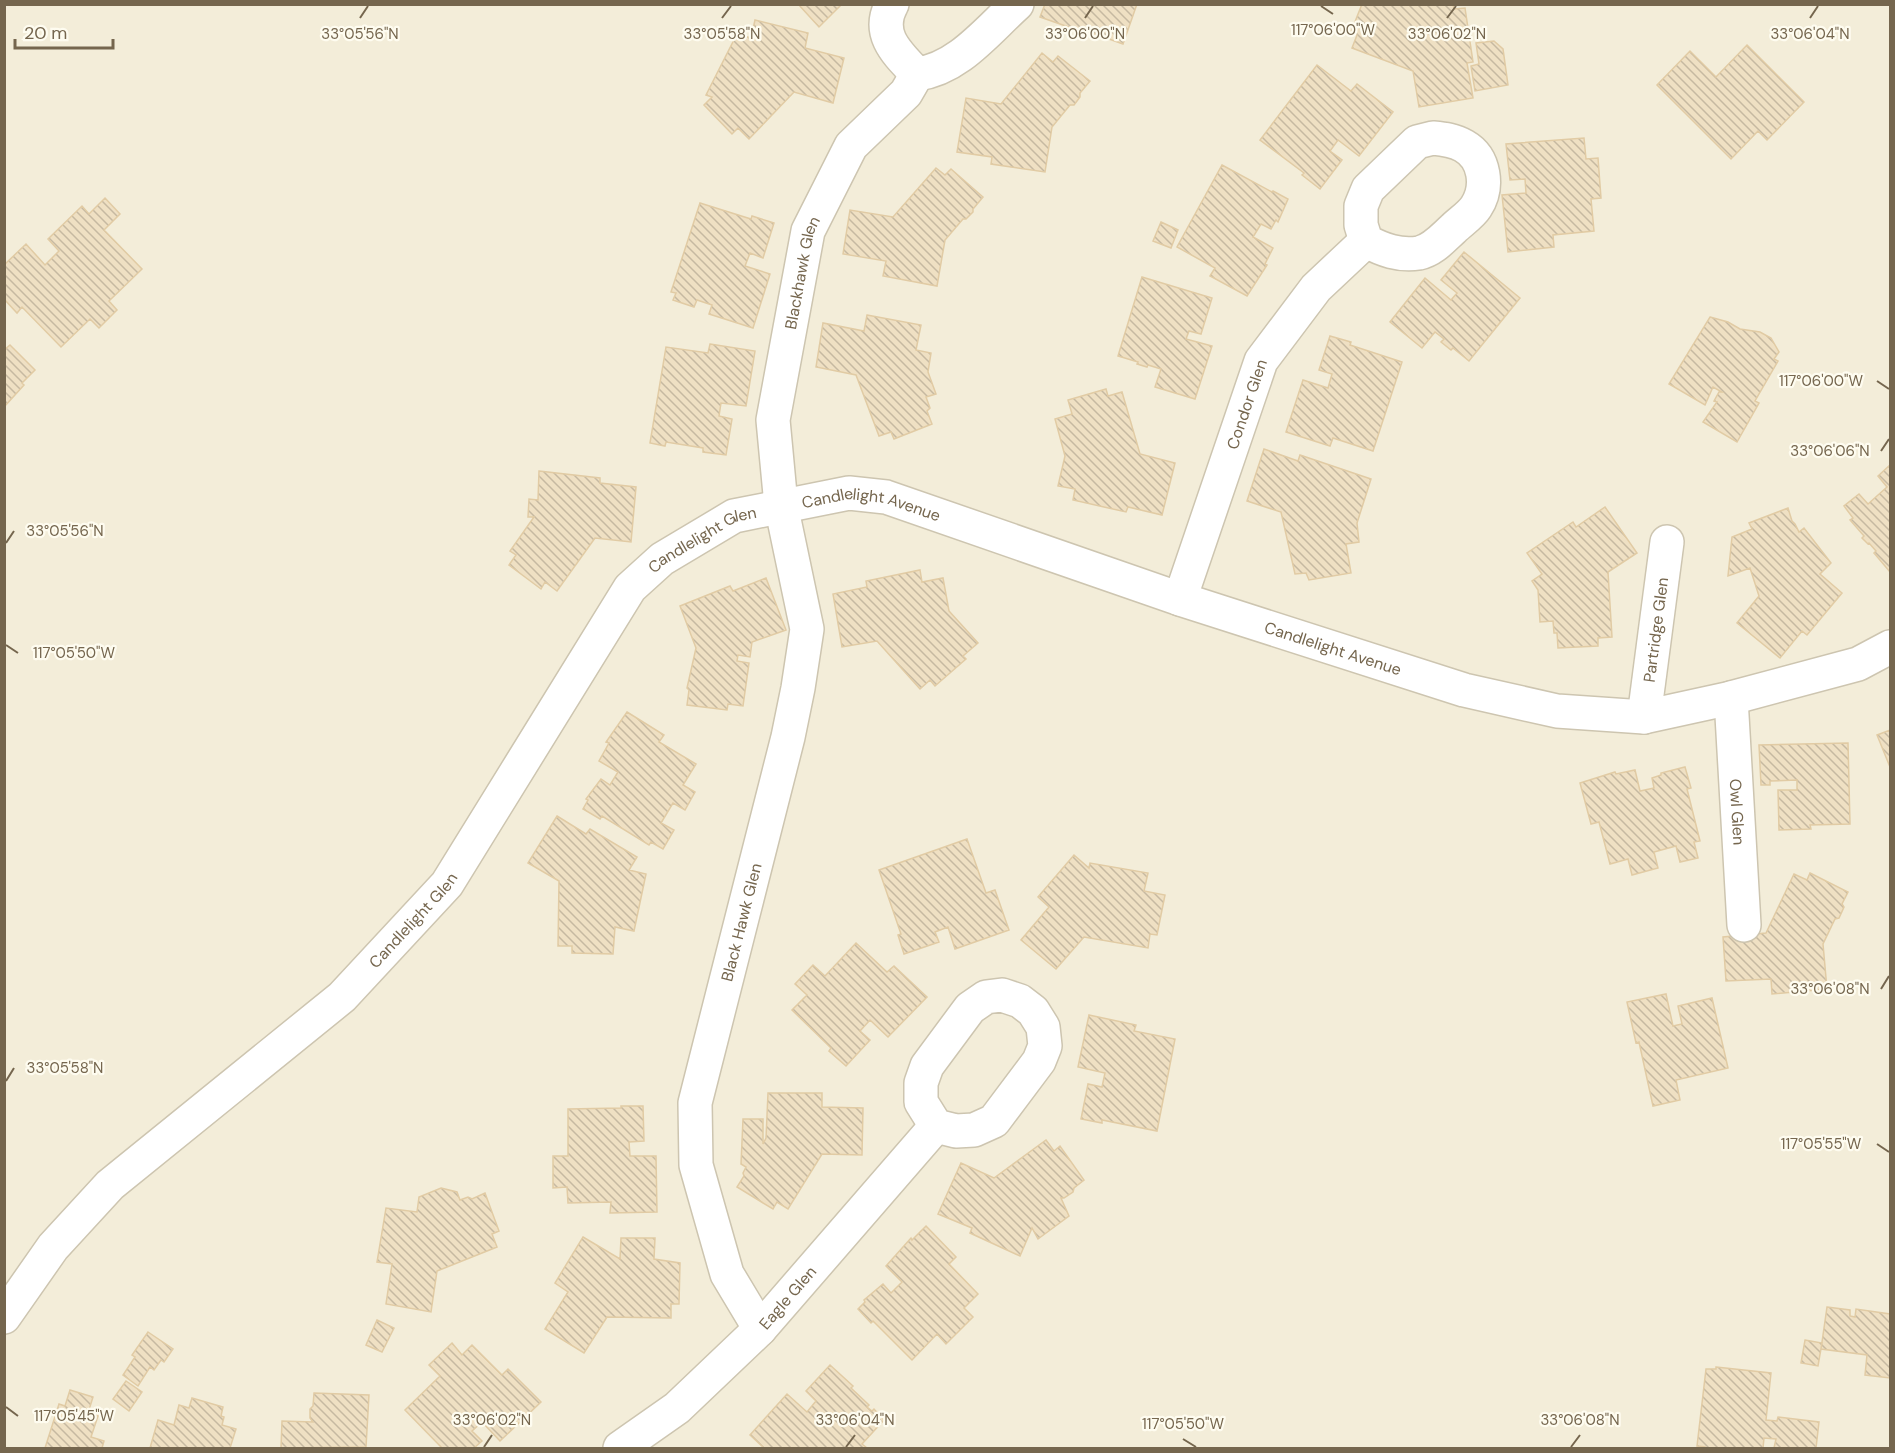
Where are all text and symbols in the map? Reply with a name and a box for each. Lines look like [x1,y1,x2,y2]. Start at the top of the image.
scale bar [15,12,112,50]
text: 117°06'00"W [1291,20,1375,40]
text: 20 m [24,21,67,45]
text: 33°05'56"N [321,24,399,44]
text: 33°05'58"N [684,24,760,44]
text: 33°06'00"N [1045,24,1125,44]
text: 33°06'02"N [1408,24,1486,44]
text: 33°06'04"N [1770,24,1850,44]
street label: Blackhawk Glen [780,213,825,331]
street label: Condor Glen [1222,356,1272,452]
text: 117°06'00"W [1779,371,1863,391]
text: 33°06'06"N [1790,441,1870,461]
street label: Candlelight Avenue [800,482,943,526]
street label: Candlelight Glen [644,502,758,578]
text: 33°05'56"N [26,521,104,541]
street label: Partridge Glen [1639,576,1673,684]
street label: Candlelight Avenue [1262,617,1404,680]
text: 117°05'50"W [33,643,115,663]
street label: Owl Glen [1725,778,1749,846]
street label: Black Hawk Glen [716,861,767,984]
street label: Candlelight Glen [364,869,462,973]
text: 33°06'08"N [1790,979,1870,999]
text: 33°05'58"N [27,1058,103,1078]
text: 117°05'55"W [1781,1134,1862,1154]
street label: Eagle Glen [754,1262,821,1334]
text: 117°05'45"W [34,1406,115,1426]
text: 33°06'02"N [453,1410,531,1430]
text: 33°06'04"N [815,1410,895,1430]
text: 33°06'08"N [1540,1410,1620,1430]
text: 117°05'50"W [1142,1414,1224,1434]

